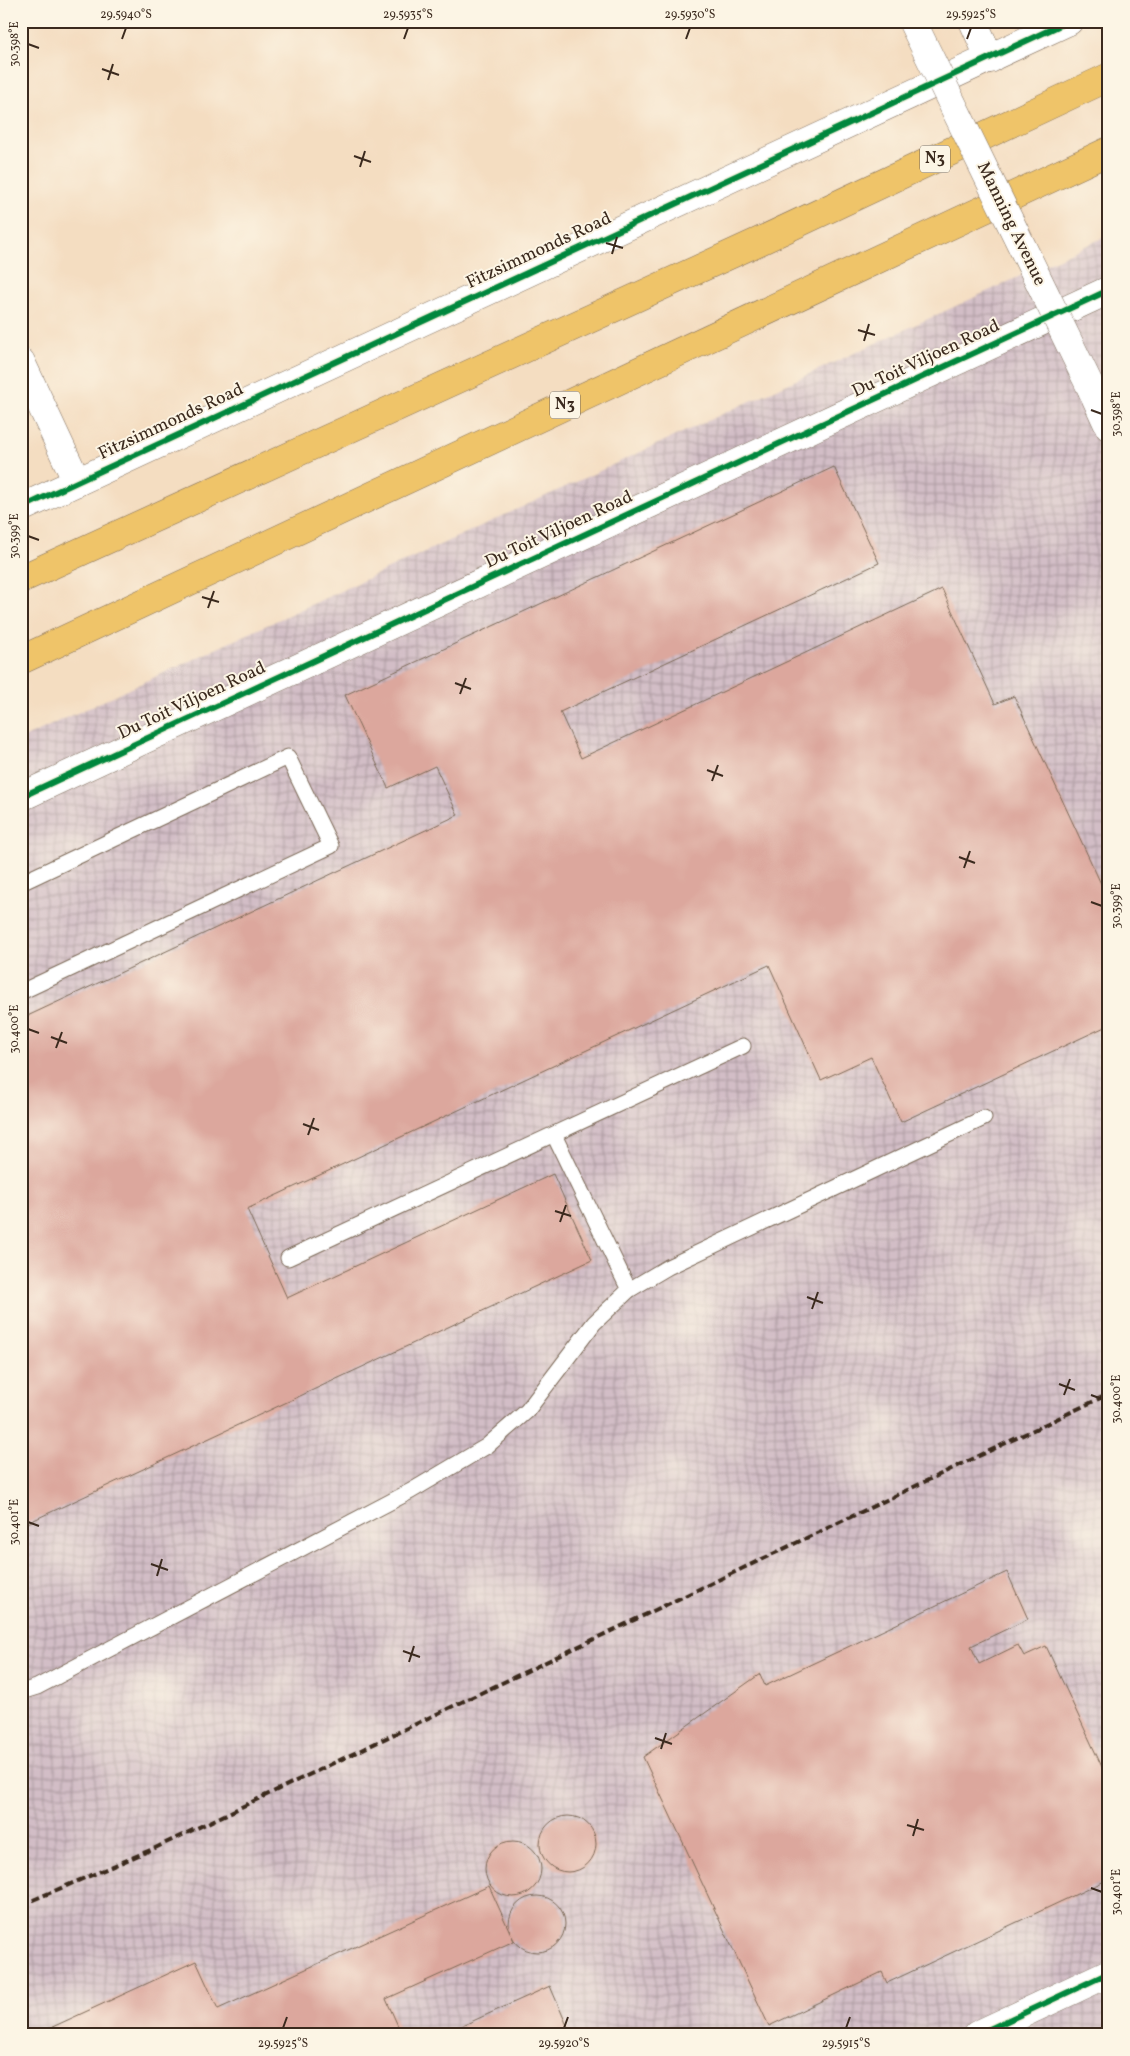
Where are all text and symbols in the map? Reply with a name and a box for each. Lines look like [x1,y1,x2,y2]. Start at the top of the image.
text: 29.5940°S [100,7,152,23]
text: 29.5935°S [383,7,433,23]
text: 29.5930°S [665,7,715,23]
text: 29.5925°S [946,7,996,23]
text: 30.398°E [7,21,23,67]
road number: N3 [920,146,950,172]
street label: Manning Avenue [970,158,1052,290]
street label: Fitzsimmonds Road [462,206,616,296]
street label: Du Toit Viljoen Road [848,314,1004,404]
street label: Fitzsimmonds Road [94,377,248,467]
text: 30.398°E [1109,391,1125,437]
road number: N3 [550,392,580,418]
street label: Du Toit Viljoen Road [481,485,637,575]
text: 30.399°E [7,513,23,559]
street label: Du Toit Viljoen Road [114,656,270,746]
text: 30.399°E [1109,883,1125,929]
text: 30.400°E [7,1004,23,1054]
text: 30.400°E [1109,1374,1125,1424]
text: 30.401°E [7,1499,23,1545]
text: 30.401°E [1109,1869,1125,1915]
text: 29.5925°S [258,2036,308,2052]
text: 29.5920°S [538,2036,590,2052]
text: 29.5915°S [822,2036,870,2052]

